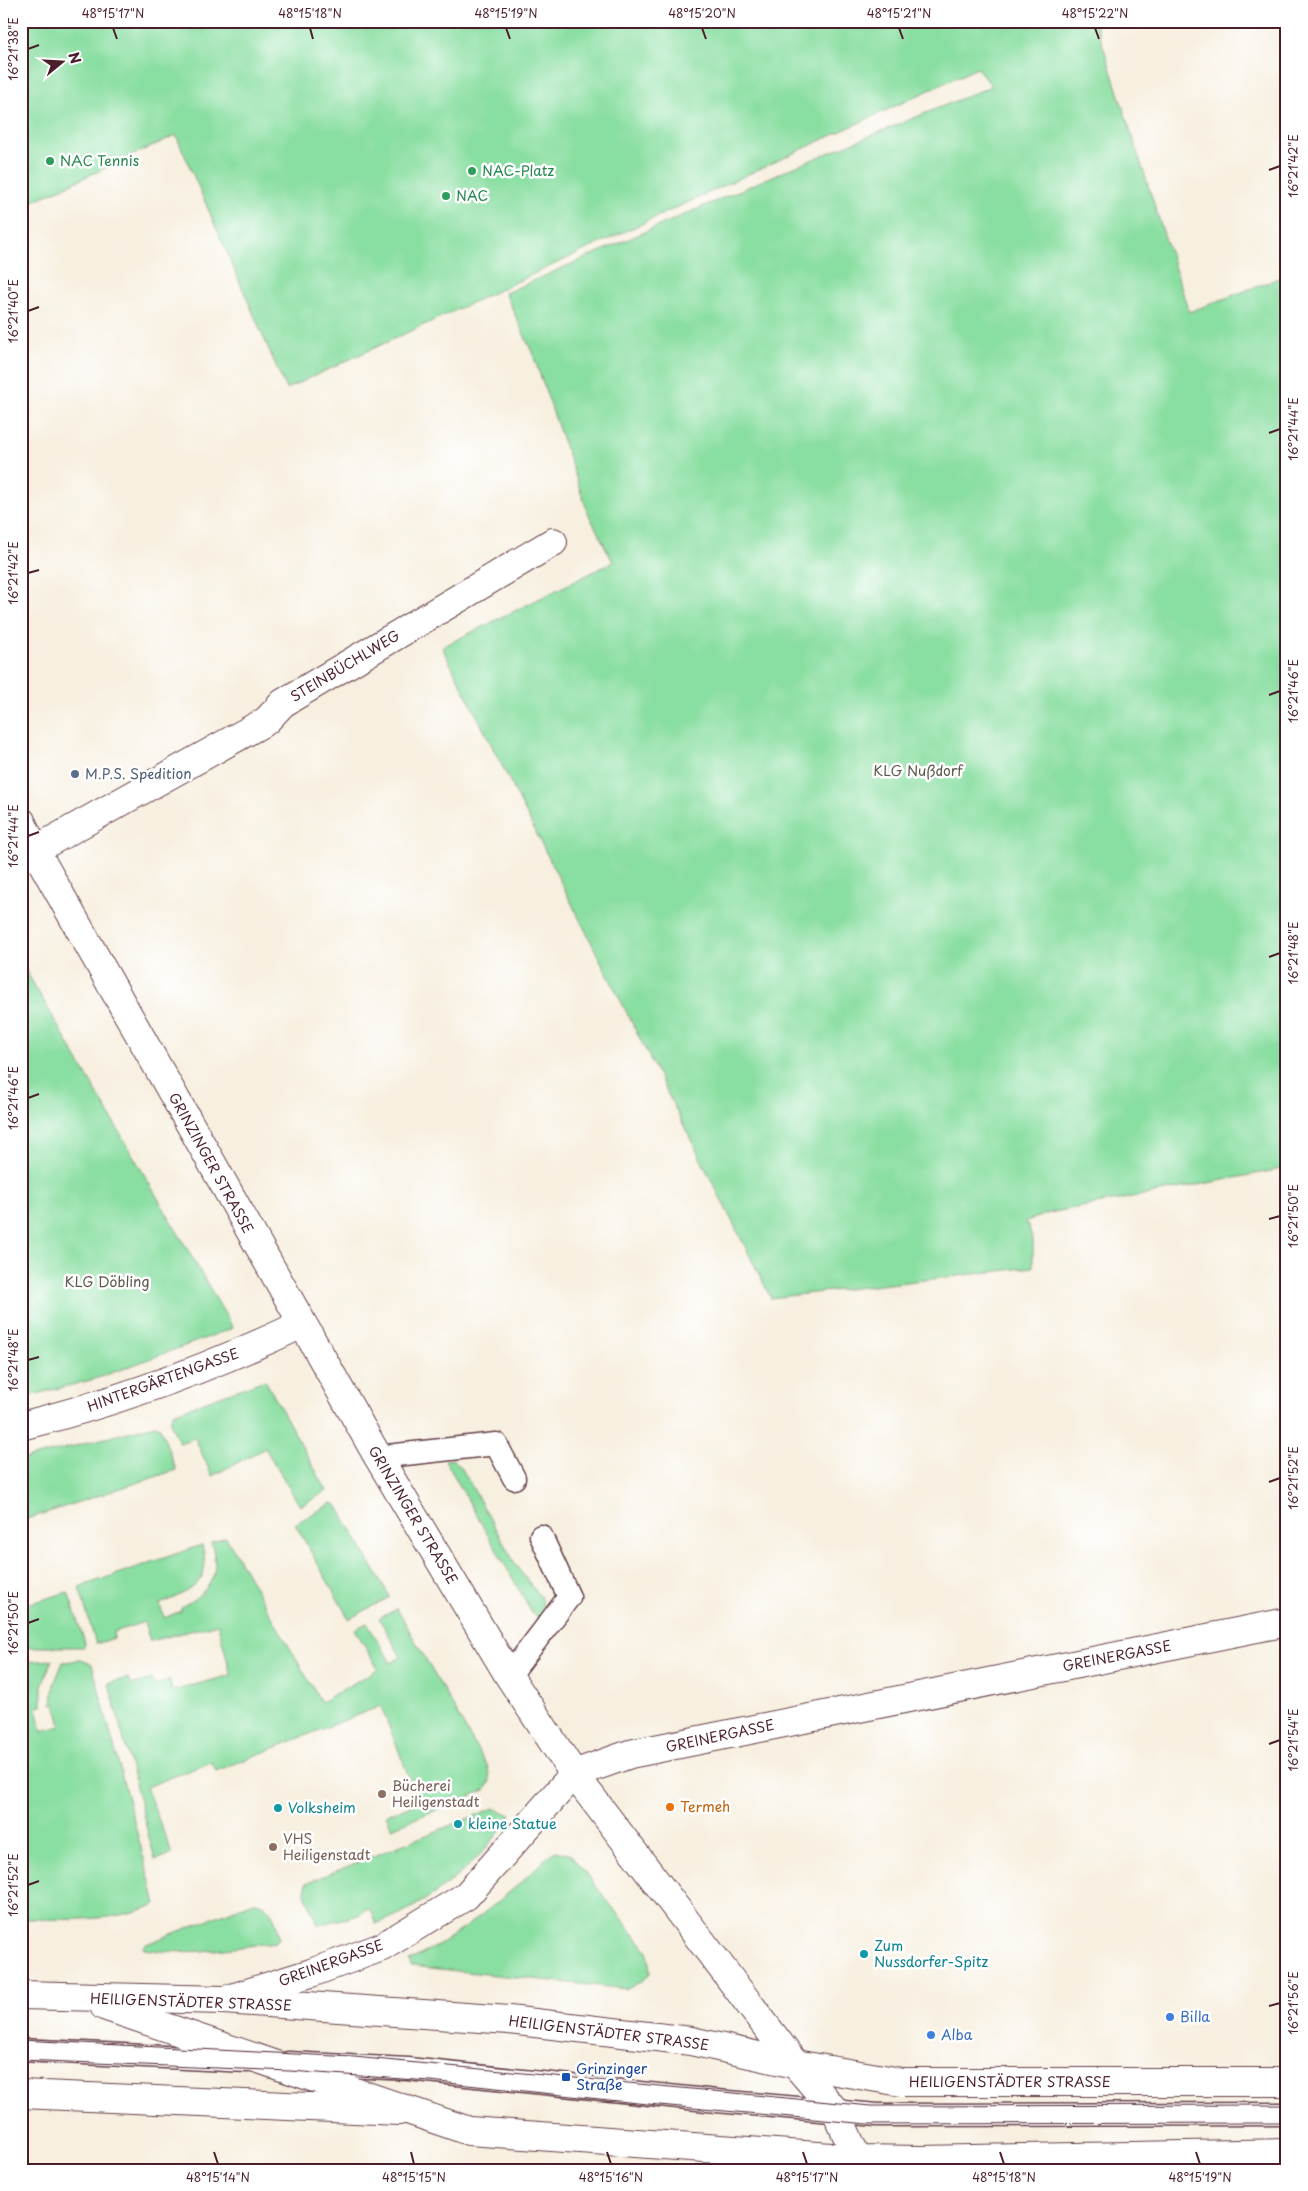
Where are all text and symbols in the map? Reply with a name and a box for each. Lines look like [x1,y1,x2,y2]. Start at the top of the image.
text: 48°15'17"N [82,4,144,22]
text: 48°15'18"N [278,4,342,22]
text: 48°15'19"N [474,4,538,22]
text: 48°15'20"N [668,4,736,22]
text: 48°15'21"N [867,4,931,22]
text: 48°15'22"N [1062,4,1128,22]
text: 16°21'38"E [4,17,22,81]
north arrow [38,38,88,88]
text: N [63,49,87,66]
text: 16°21'42"E [1284,134,1302,198]
place label: NAC Tennis [60,150,139,171]
marker: NAC Tennis [44,155,56,167]
place label: NAC-Platz [482,160,554,181]
marker: NAC-Platz [466,165,478,177]
place label: NAC [456,185,488,206]
marker: NAC [440,190,452,202]
text: 16°21'40"E [4,279,22,343]
text: 16°21'44"E [1284,397,1302,461]
text: 16°21'42"E [4,541,22,605]
street label: STEINBÜCHLWEG [286,624,404,707]
text: 16°21'46"E [1284,659,1302,723]
park label: KLG Nußdorf [873,760,964,781]
place label: M.P.S. Spedition [85,763,192,784]
marker: M.P.S. Spedition [69,768,81,780]
text: 16°21'44"E [4,804,22,868]
text: 16°21'48"E [1284,921,1302,985]
text: 16°21'46"E [4,1066,22,1130]
street label: GRINZINGER STRASSE [164,1088,259,1237]
text: 16°21'50"E [1284,1184,1302,1248]
park label: KLG Döbling [65,1271,149,1292]
text: 16°21'48"E [4,1328,22,1392]
street label: HINTERGÄRTENGASSE [84,1342,242,1417]
street label: GRINZINGER STRASSE [364,1442,463,1588]
text: 16°21'52"E [1284,1446,1302,1510]
text: 16°21'50"E [4,1591,22,1655]
street label: GREINERGASSE [1061,1635,1173,1676]
text: 16°21'54"E [1284,1708,1302,1772]
street label: GREINERGASSE [664,1714,776,1757]
place label: Bücherei Heiligenstadt [392,1775,480,1812]
marker: Bücherei Heiligenstadt [376,1788,388,1800]
place label: Termeh [680,1796,730,1817]
place label: Volksheim [288,1797,356,1818]
marker: Termeh [664,1801,676,1813]
marker: Volksheim [272,1802,284,1814]
place label: kleine Statue [468,1813,557,1834]
marker: kleine Statue [452,1818,464,1830]
place label: VHS Heiligenstadt [283,1828,371,1865]
marker: VHS Heiligenstadt [267,1841,279,1853]
text: 16°21'52"E [4,1853,22,1917]
street label: GREINERGASSE [275,1934,386,1991]
place label: Zum Nussdorfer-Spitz [874,1935,988,1972]
marker: Zum Nussdorfer-Spitz [858,1948,870,1960]
text: 16°21'56"E [1284,1971,1302,2035]
street label: HEILIGENSTÄDTER STRASSE [90,1987,292,2016]
place label: Billa [1180,2006,1210,2027]
street label: HEILIGENSTÄDTER STRASSE [508,2010,710,2055]
marker: Billa [1164,2011,1176,2023]
place label: Alba [941,2024,973,2045]
marker: Alba [925,2029,937,2041]
place label: Grinzinger Straße [576,2058,648,2095]
marker: Grinzinger Straße [560,2071,572,2083]
street label: HEILIGENSTÄDTER STRASSE [909,2071,1111,2092]
text: 48°15'14"N [186,2168,250,2186]
text: 48°15'15"N [382,2168,446,2186]
text: 48°15'16"N [579,2168,643,2186]
text: 48°15'17"N [776,2168,838,2186]
text: 48°15'18"N [972,2168,1036,2186]
text: 48°15'19"N [1168,2168,1232,2186]

